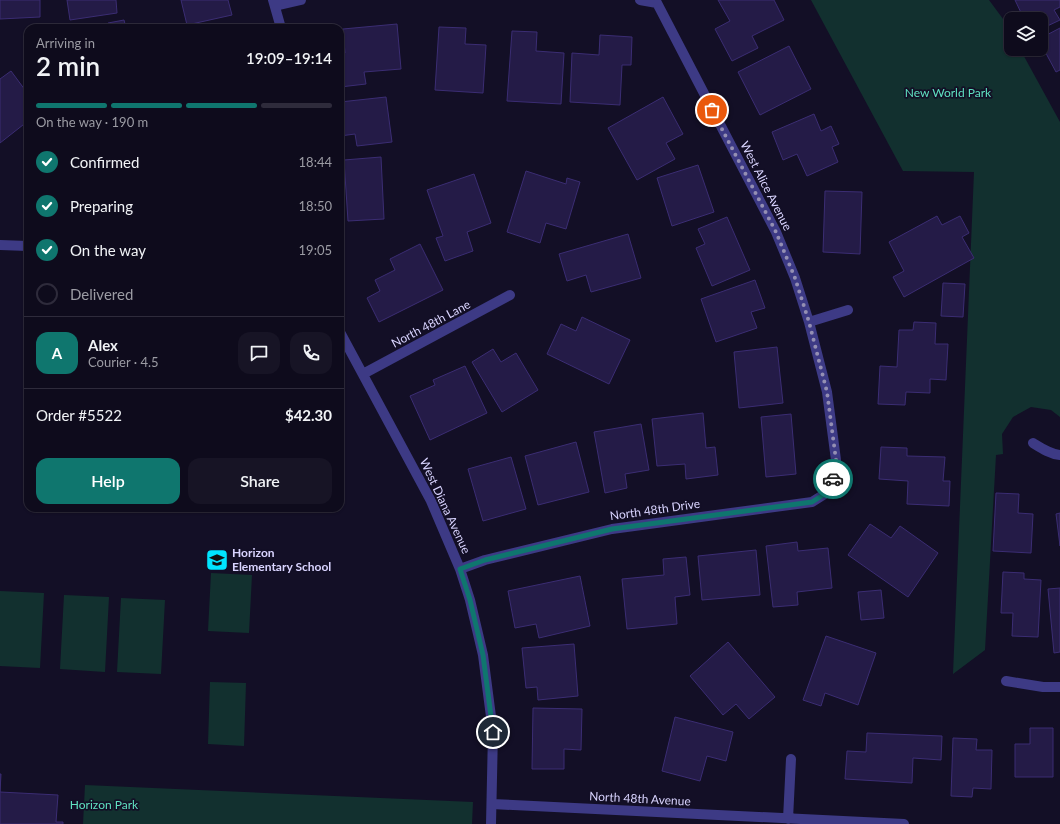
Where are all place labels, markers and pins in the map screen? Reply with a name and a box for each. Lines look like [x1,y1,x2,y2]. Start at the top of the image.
pin [695,93,729,127]
place label: Horizon Elementary School [232,545,331,574]
school or university icon: Horizon Elementary School [204,547,230,573]
pin [476,715,510,749]

